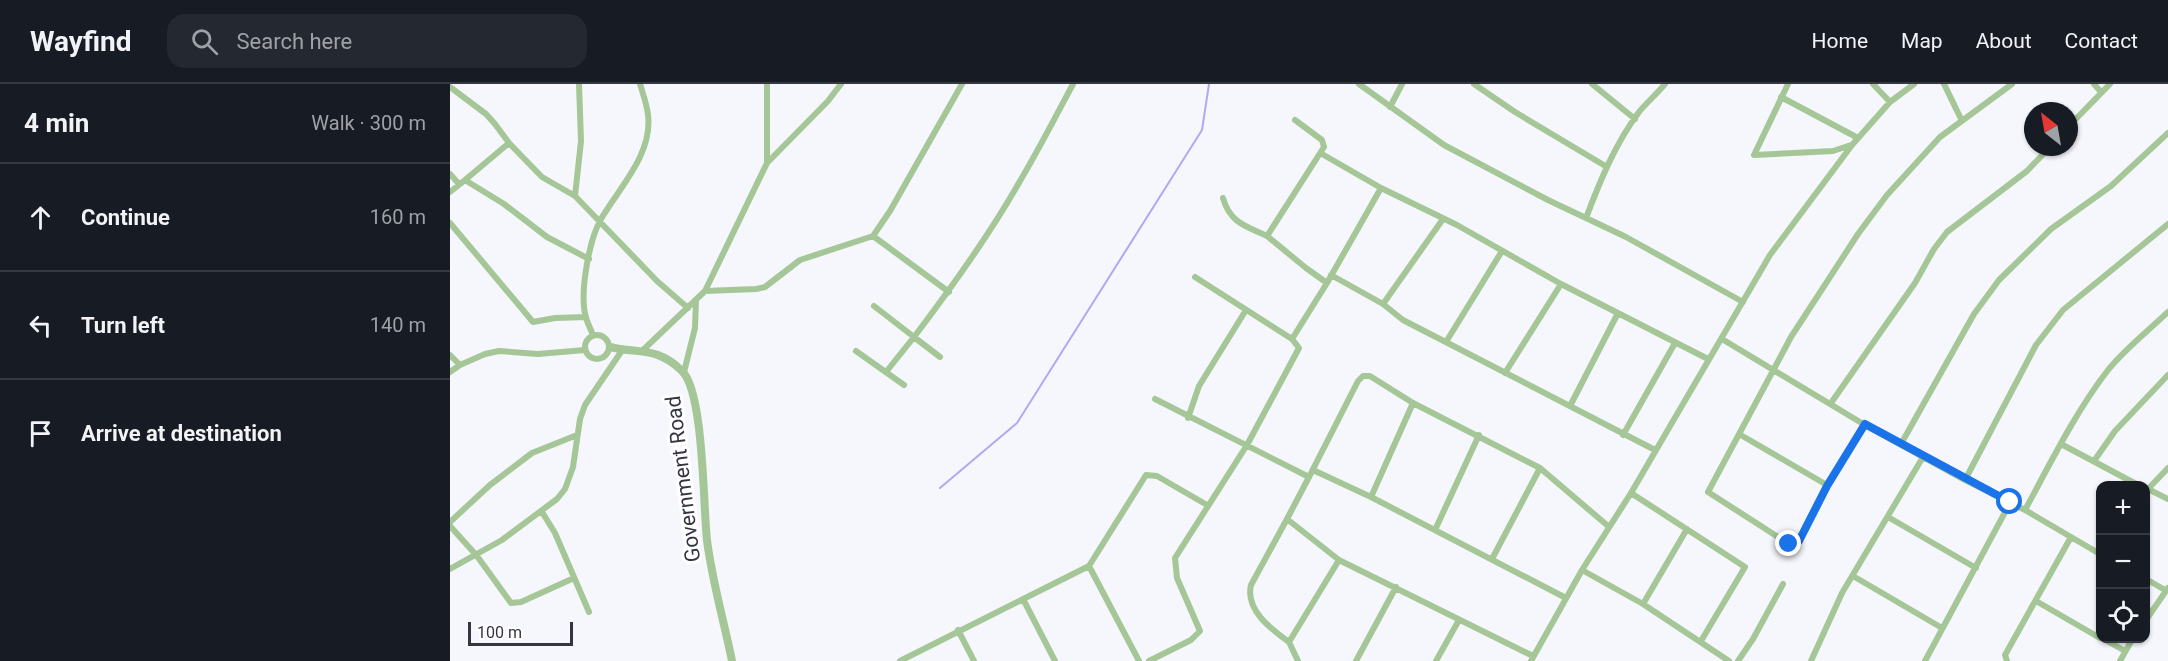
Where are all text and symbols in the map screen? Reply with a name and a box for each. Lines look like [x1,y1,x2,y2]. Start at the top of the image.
search box [167,14,587,68]
text: Wayfind [30,25,131,58]
icon: search [188,25,221,58]
text: Search here [236,29,352,54]
text: Home [1812,29,1868,53]
text: Map [1901,29,1943,53]
text: About [1976,29,2032,53]
text: Contact [2065,29,2138,53]
north arrow [2024,102,2078,156]
text: 4 min [24,108,89,138]
text: Walk · 300 m [311,111,426,135]
icon: ahead [24,201,57,234]
text: Continue [81,205,170,230]
text: 160 m [370,205,426,229]
icon: left [24,309,57,342]
text: Turn left [81,313,165,338]
text: 140 m [370,313,426,337]
street label: Government Road [661,394,705,564]
icon: arrive [24,417,57,450]
text: Arrive at destination [81,421,282,446]
map controls [2096,481,2150,643]
button: + [2096,481,2150,535]
route start [1996,488,2022,514]
route end [1775,530,1801,556]
button: − [2096,535,2150,589]
button: locate [2096,589,2150,643]
scale bar [468,619,573,646]
text: 100 m [477,623,522,642]

